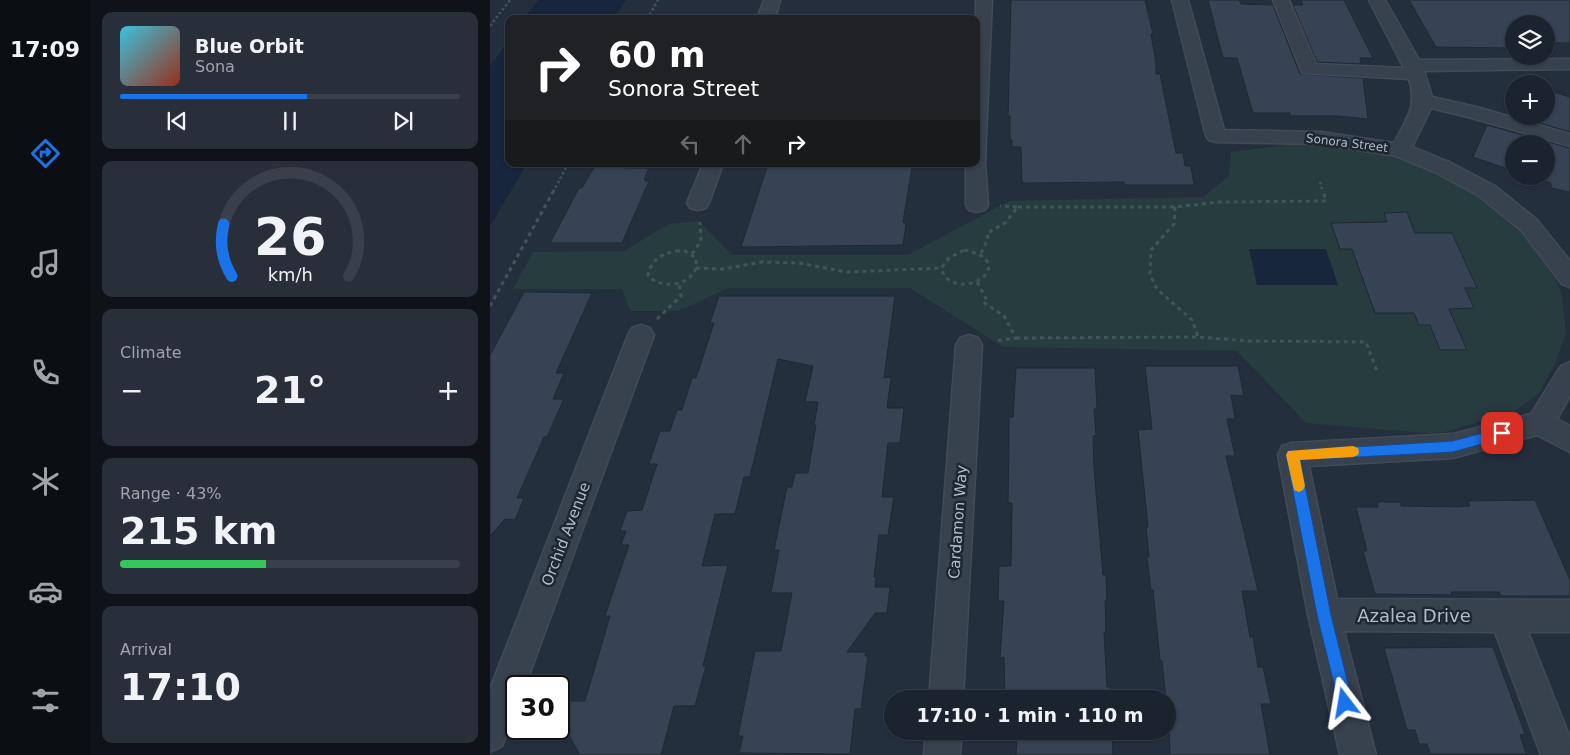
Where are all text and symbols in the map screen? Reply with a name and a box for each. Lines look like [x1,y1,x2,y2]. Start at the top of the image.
map controls [1505,15,1555,185]
button: layers [1505,15,1555,65]
text: Blue Orbit [195,35,304,57]
icon: right [525,35,590,100]
text: 60 m [608,35,705,75]
text: 17:09 [10,37,80,62]
text: Sona [195,57,235,76]
button: + [1505,75,1555,125]
text: Sonora Street [608,76,759,101]
icon: previous [163,107,191,135]
icon: pause [276,107,304,135]
icon: next [389,107,417,135]
icon: left [676,130,704,158]
icon: ahead [729,130,757,158]
icon: right [782,130,810,158]
street label: Sonora Street [1305,131,1389,155]
button: − [1505,135,1555,185]
icon: directions [28,136,63,171]
text: 26 [254,207,326,267]
icon: music [28,246,63,281]
text: km/h [267,264,313,285]
text: Climate [120,343,182,362]
icon: phone [28,355,63,390]
text: 21° [254,368,326,412]
text: − [120,374,143,407]
text: + [437,374,460,407]
pin [1481,412,1523,454]
icon: arrive [1488,419,1516,447]
icon: climate [28,464,63,499]
street label: Cardamon Way [945,464,971,580]
street label: Orchid Avenue [538,480,594,588]
text: Range · 43% [120,484,222,503]
text: 215 km [120,509,277,553]
icon: car [28,574,63,609]
street label: Azalea Drive [1357,605,1471,626]
text: Arrival [120,640,172,659]
text: 17:10 [120,665,241,709]
speed limit sign: 30 [505,675,570,740]
position arrow [1318,676,1370,728]
icon: filters [28,683,63,718]
text: 17:10 · 1 min · 110 m [916,704,1144,726]

